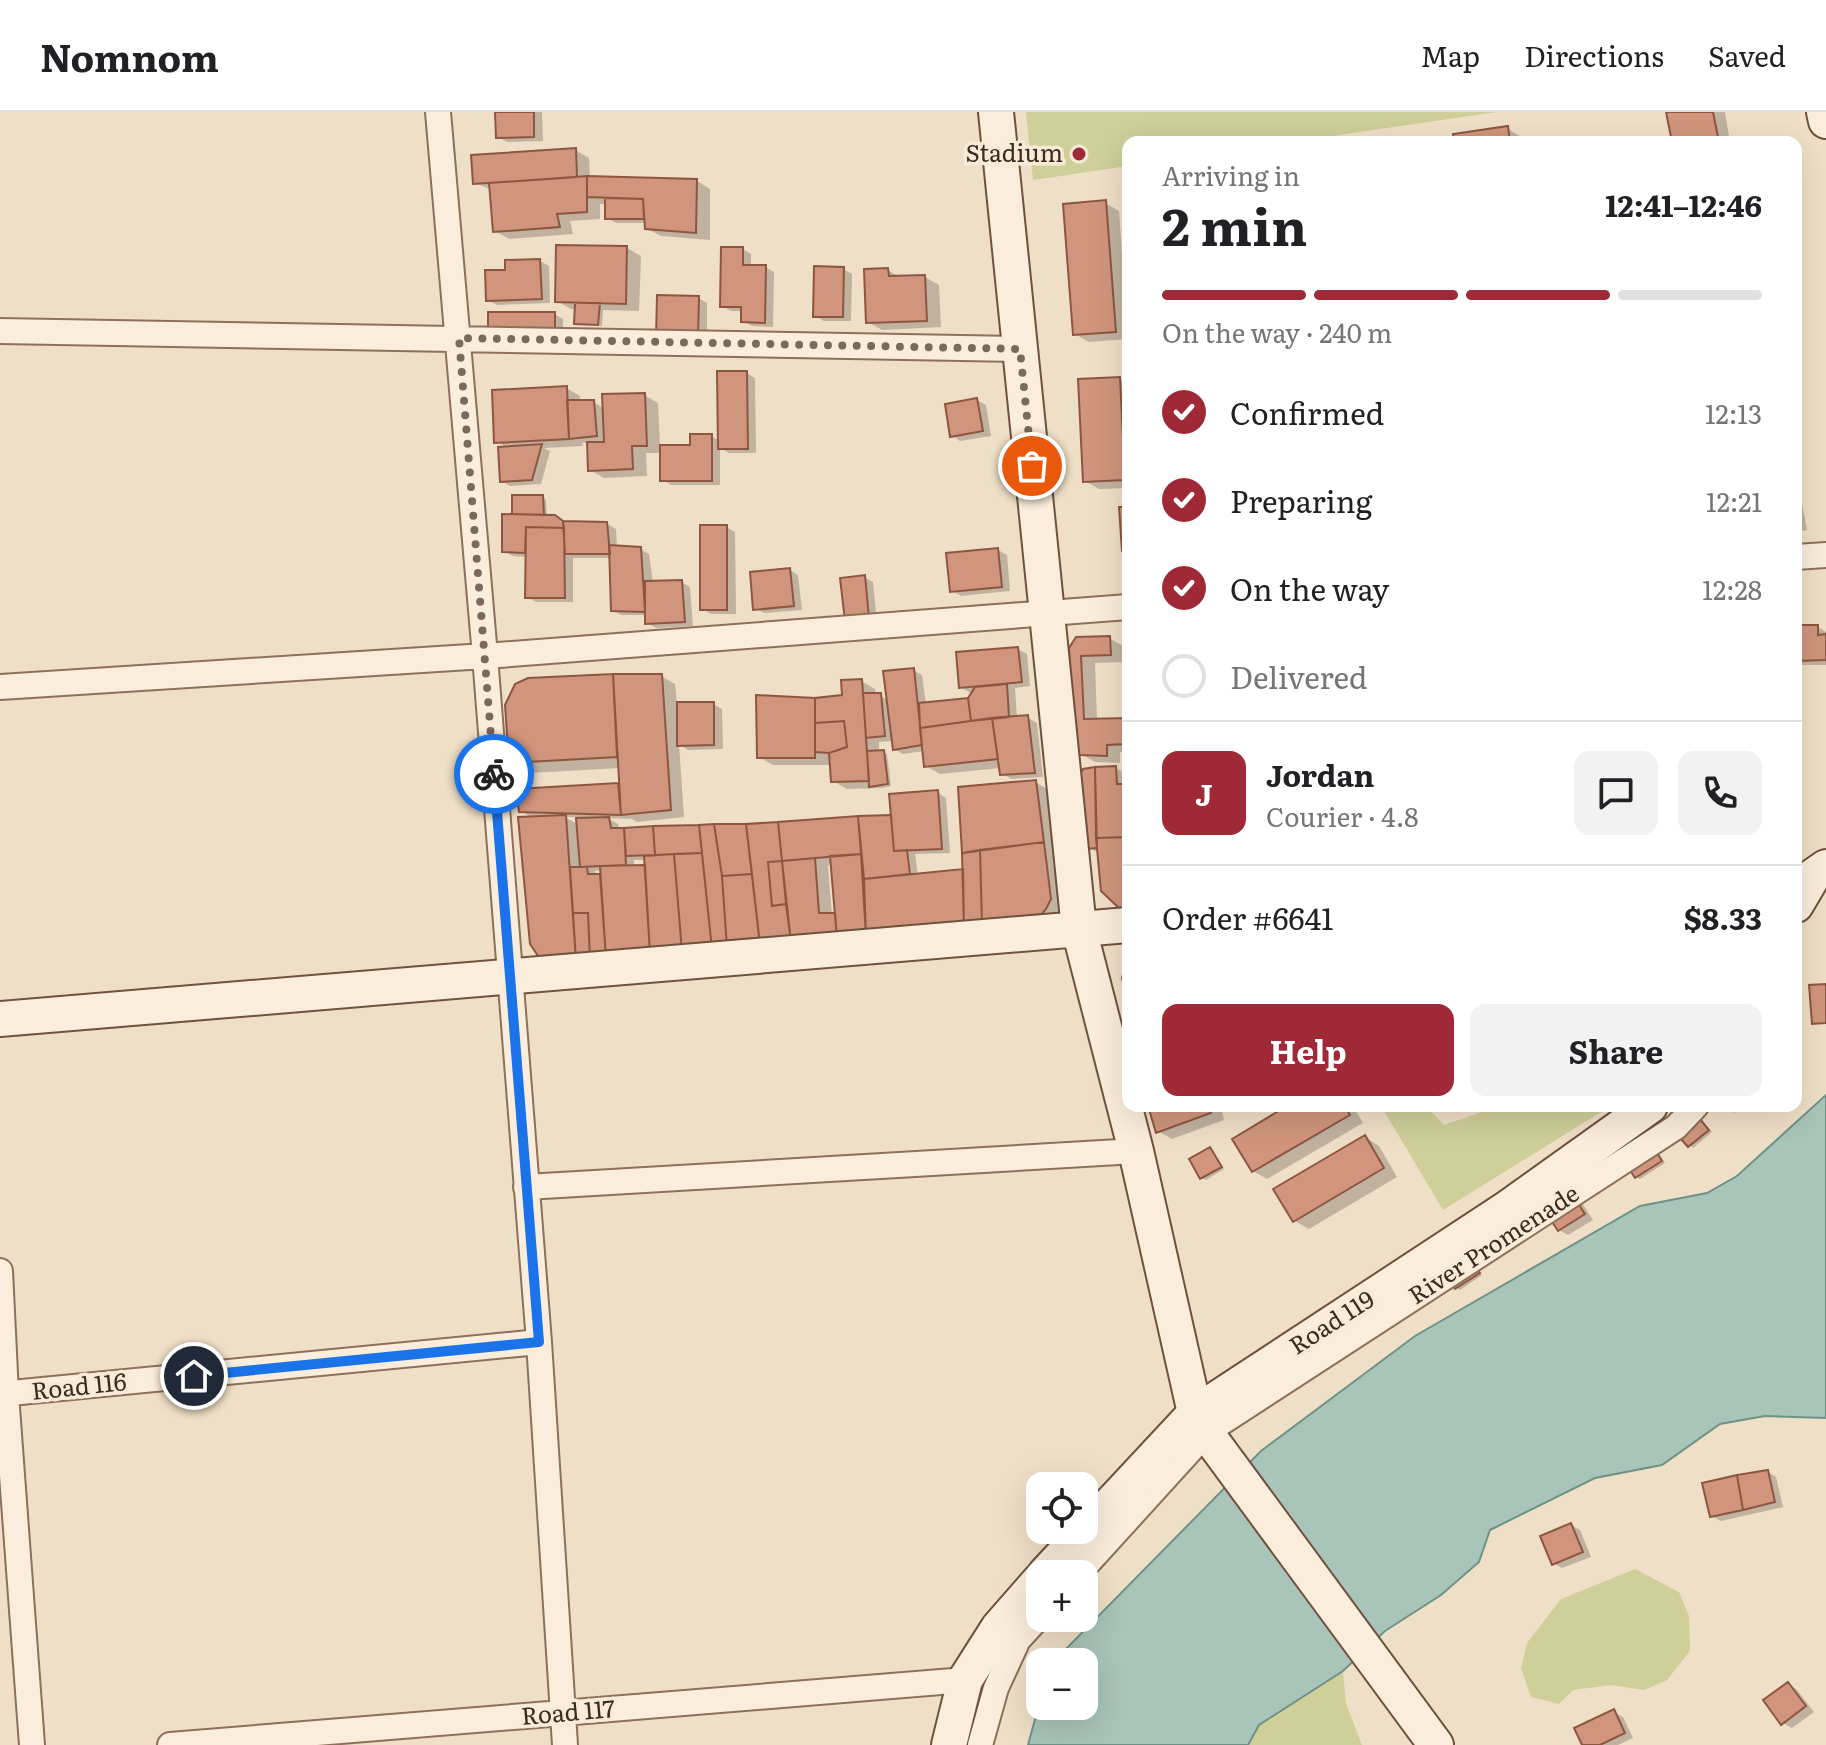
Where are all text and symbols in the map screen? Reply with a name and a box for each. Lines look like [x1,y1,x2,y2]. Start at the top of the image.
text: Nomnom [40,27,219,84]
text: Map [1421,34,1480,76]
text: Directions [1524,34,1664,76]
text: Saved [1708,34,1786,76]
place label: Stadium [965,134,1063,169]
marker: Stadium [1070,145,1088,163]
text: Arriving in [1162,155,1300,194]
text: 12:41–12:46 [1605,182,1762,226]
text: 2 min [1162,185,1307,262]
text: On the way · 240 m [1162,312,1392,351]
icon: check [1162,390,1206,434]
text: Confirmed [1230,390,1384,434]
text: 12:13 [1705,393,1762,432]
pin [998,432,1066,500]
icon: bag [1010,444,1054,488]
icon: check [1162,478,1206,522]
text: Preparing [1230,478,1372,522]
text: 12:21 [1706,481,1762,520]
icon: check [1162,566,1206,610]
text: On the way [1230,566,1389,610]
text: 12:28 [1702,569,1762,608]
text: Delivered [1230,654,1367,698]
courier [454,734,534,814]
button: chat [1574,751,1658,835]
button: phone [1678,751,1762,835]
icon: bike [472,752,516,796]
text: Jordan [1266,752,1374,796]
text: J [1195,771,1213,815]
text: Courier · 4.8 [1266,796,1419,835]
text: Order #6641 [1162,895,1333,939]
text: $8.33 [1684,895,1762,939]
button: Help [1162,1004,1454,1096]
button: Share [1470,1004,1762,1096]
street label: River Promenade [1401,1175,1585,1311]
street label: Road 119 [1281,1280,1380,1361]
pin [160,1342,228,1410]
icon: home [172,1354,216,1398]
street label: Road 116 [29,1362,128,1407]
map controls [1026,1472,1098,1720]
button: locate [1026,1472,1098,1544]
button: + [1026,1560,1098,1632]
button: − [1026,1648,1098,1720]
street label: Road 117 [519,1689,616,1732]

